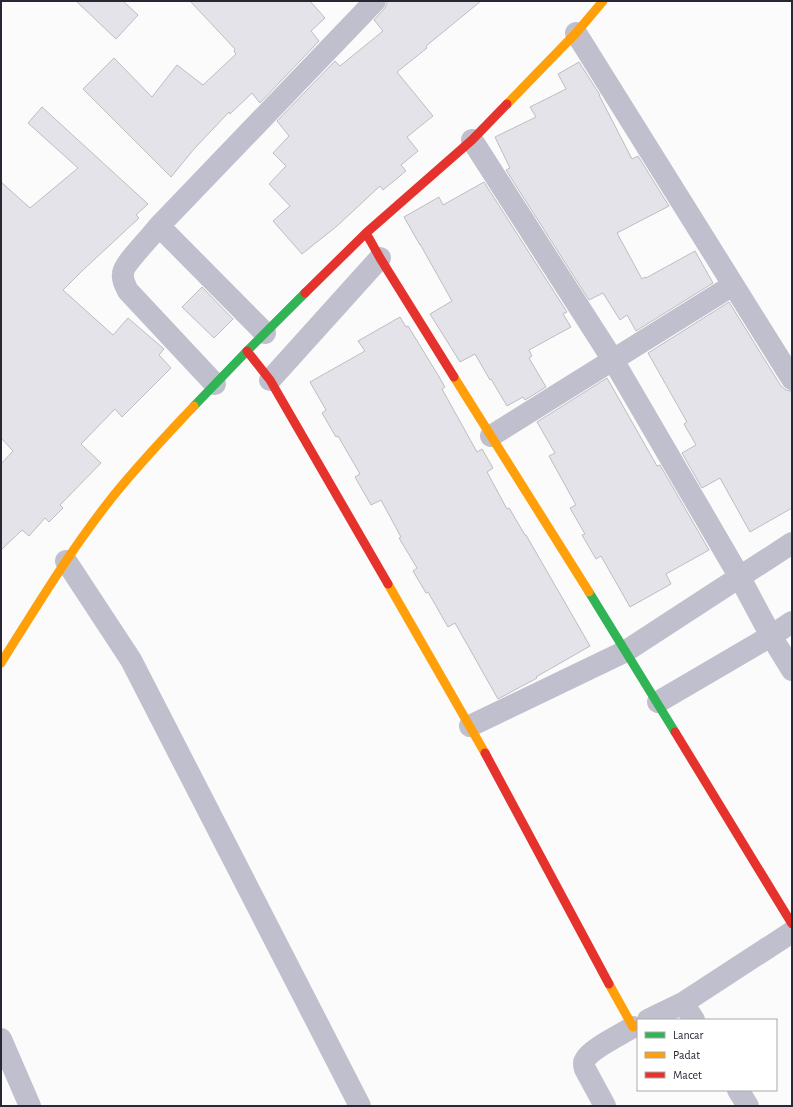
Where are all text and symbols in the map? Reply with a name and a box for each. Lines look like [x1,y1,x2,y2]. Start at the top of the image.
legend [637,1019,777,1091]
text: Lancar [673,1029,704,1041]
text: Padat [673,1049,700,1061]
text: Macet [673,1069,702,1081]

